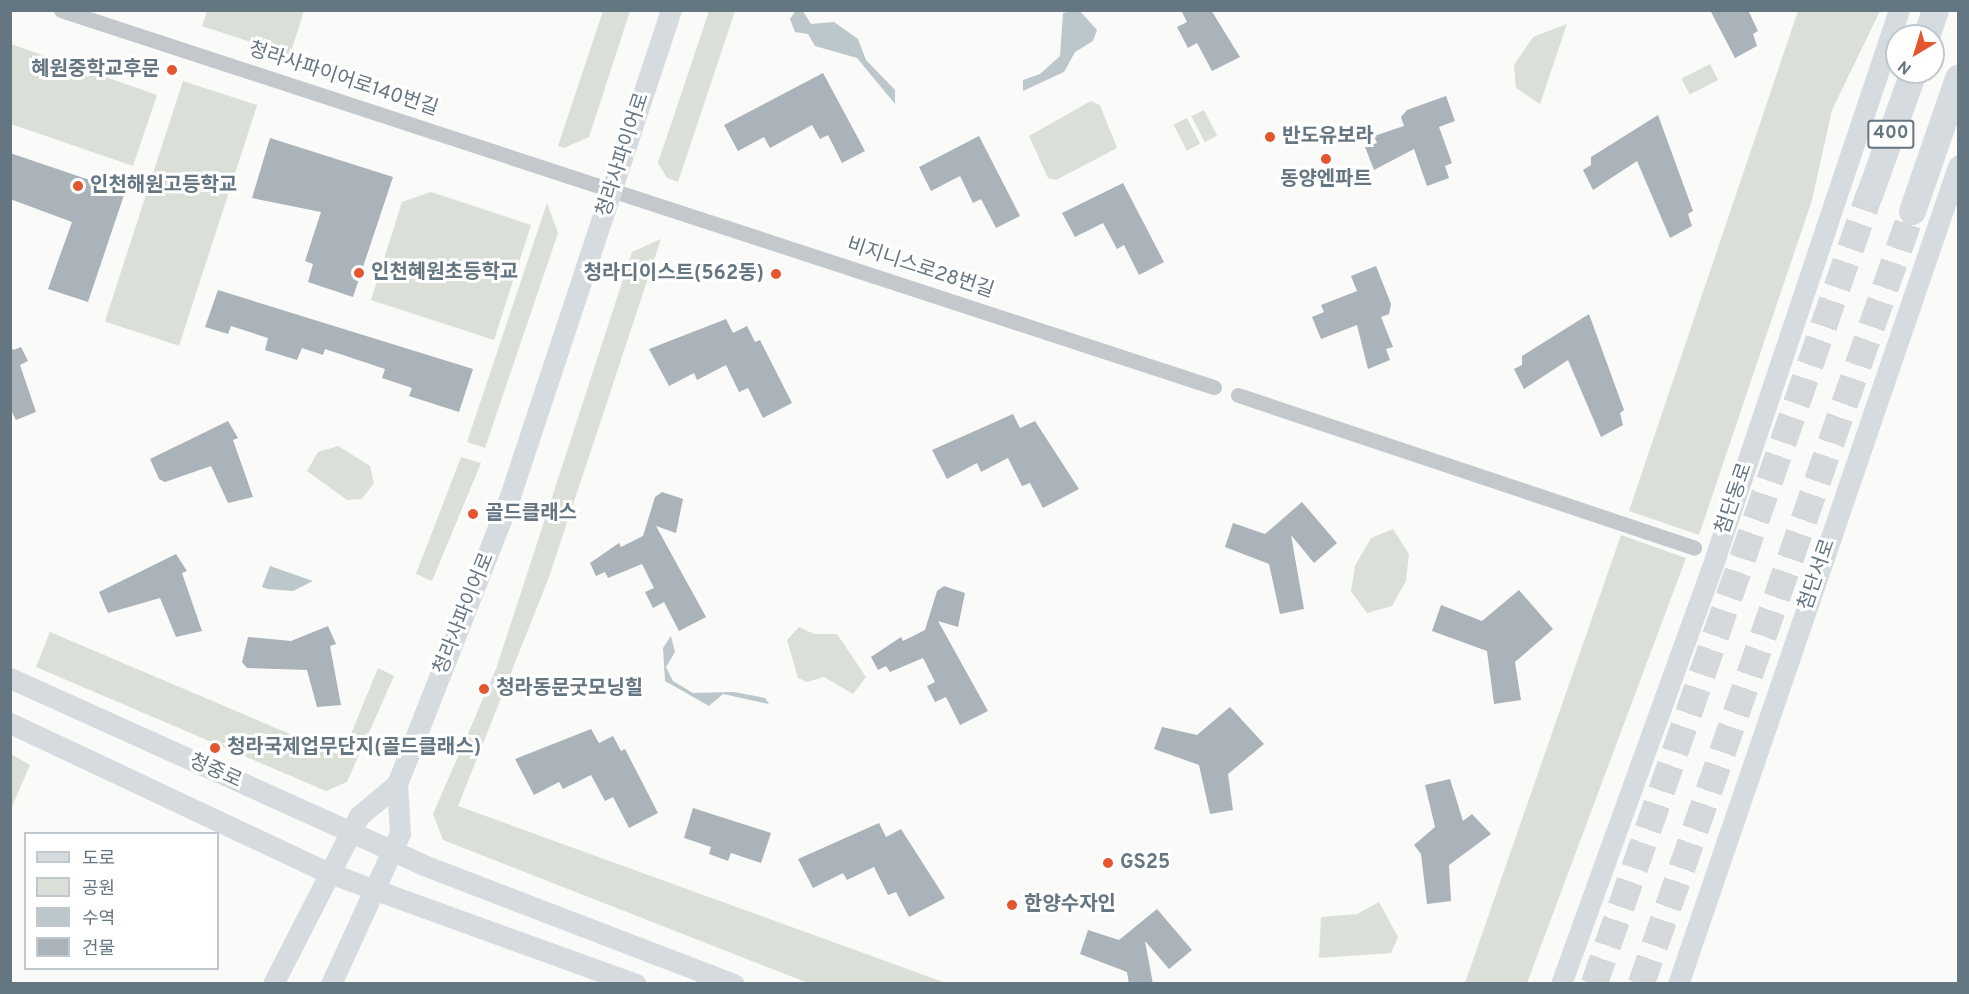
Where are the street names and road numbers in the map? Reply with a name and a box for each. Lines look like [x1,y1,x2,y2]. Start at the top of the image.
street label: 청라사파이어로140번길 [245,38,441,122]
street label: 청라사파이어로 [593,90,655,220]
road number: 400 [1867,119,1915,149]
street label: 비지니스로28번길 [843,234,997,304]
street label: 첨단동로 [1712,460,1758,538]
street label: 첨단서로 [1795,536,1841,614]
street label: 청라사파이어로 [430,550,500,678]
street label: 청중로 [185,750,245,794]

